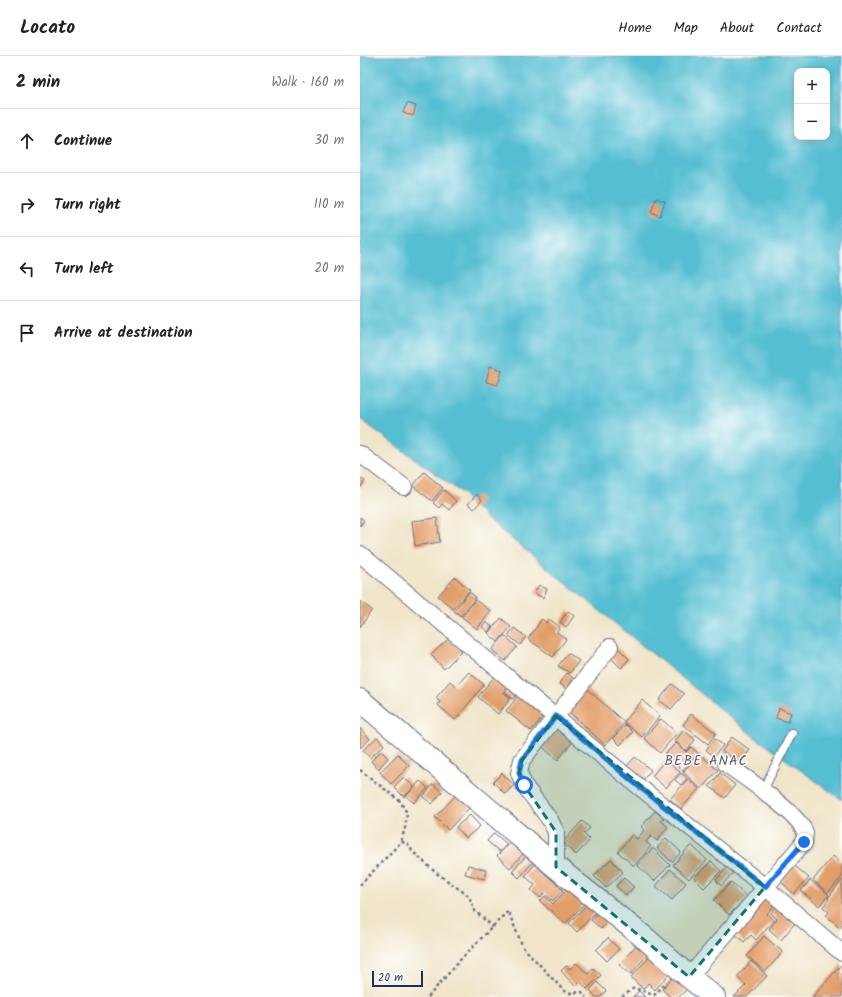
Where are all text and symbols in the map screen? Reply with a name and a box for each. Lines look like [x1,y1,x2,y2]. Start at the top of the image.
text: Locato [20,13,75,43]
text: Home [618,17,652,39]
text: Map [674,17,698,39]
text: About [720,17,754,39]
text: Contact [776,17,822,39]
map controls [794,68,830,140]
button: + [794,68,830,104]
text: 2 min [16,69,60,96]
text: Walk · 160 m [272,72,344,93]
button: − [794,104,830,140]
text: Continue [54,129,112,153]
icon: ahead [16,130,38,152]
text: 30 m [315,130,344,151]
text: Turn right [54,193,121,217]
icon: right [16,194,38,216]
text: 110 m [314,194,344,215]
text: Turn left [54,257,114,281]
icon: left [16,258,38,280]
text: 20 m [314,258,344,279]
text: Arrive at destination [54,321,193,345]
icon: arrive [16,322,38,344]
district label: BEBE ANAC [664,750,748,772]
route start [515,776,533,794]
route end [795,833,813,851]
scale bar [372,969,423,988]
text: 20 m [378,969,403,987]

